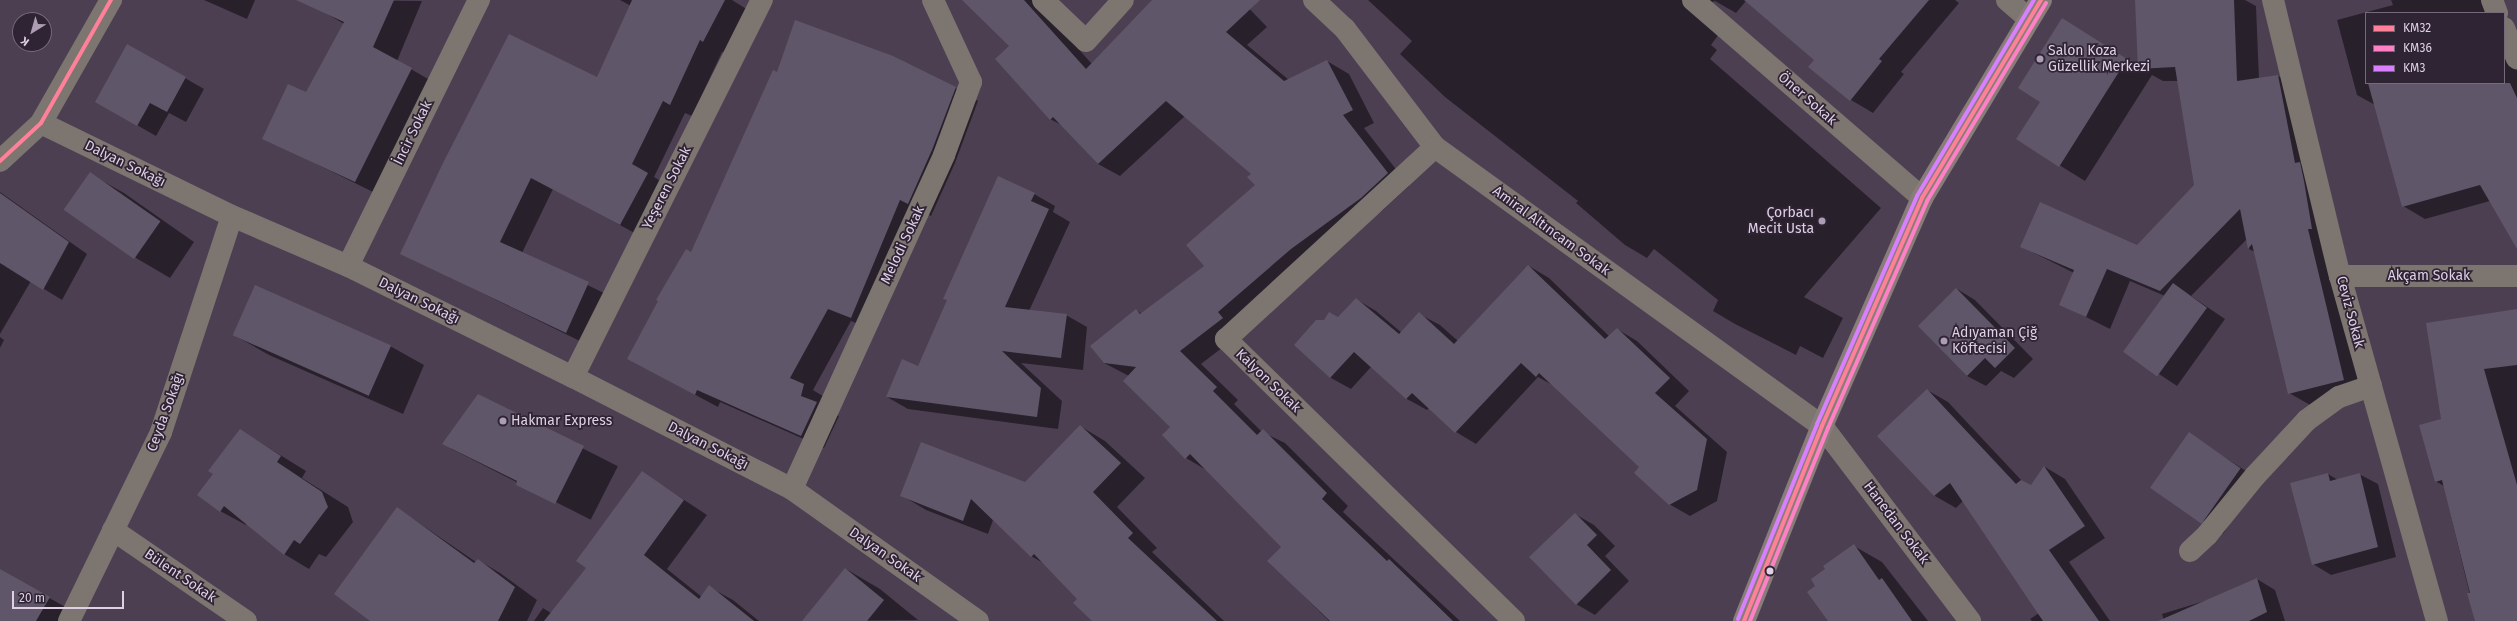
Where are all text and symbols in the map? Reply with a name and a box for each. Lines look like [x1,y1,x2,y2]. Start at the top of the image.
north arrow [12,12,52,52]
legend [2365,12,2505,84]
text: KM32 [2403,21,2431,35]
text: K [18,34,32,48]
text: KM36 [2403,41,2432,55]
place label: Salon Koza Güzellik Merkezi [2048,43,2150,76]
marker: Salon Koza Güzellik Merkezi [2035,54,2045,64]
text: KM3 [2403,61,2425,75]
street label: Öner Sokak [1774,69,1840,129]
street label: İncir Sokak [390,98,436,168]
street label: Dalyan Sokağı [82,137,168,191]
street label: Yeşeren Sokak [639,144,695,232]
street label: Amiral Altıncam Sokak [1489,183,1613,279]
street label: Melodi Sokak [878,203,928,287]
place label: Çorbacı Mecit Usta [1748,205,1814,238]
marker: Çorbacı Mecit Usta [1817,216,1827,226]
street label: Akçam Sokak [2388,268,2470,284]
street label: Dalyan Sokağı [376,274,462,328]
street label: Ceviz Sokak [2332,274,2368,350]
place label: Adıyaman Çiğ Köftecisi [1952,325,2037,358]
marker: Adıyaman Çiğ Köftecisi [1939,336,1949,346]
street label: Kalyon Sokak [1232,346,1304,416]
street label: Ceyda Sokağı [144,370,188,454]
place label: Hakmar Express [511,413,612,429]
marker: Hakmar Express [498,416,508,426]
street label: Dalyan Sokağı [665,419,751,473]
street label: Hanedan Sokak [1860,479,1932,567]
street label: Dalyan Sokak [846,524,924,586]
street label: Bülent Sokak [141,546,219,606]
unlabelled marker [1765,566,1775,576]
scale bar [14,583,126,609]
text: 20 m [19,591,45,605]

